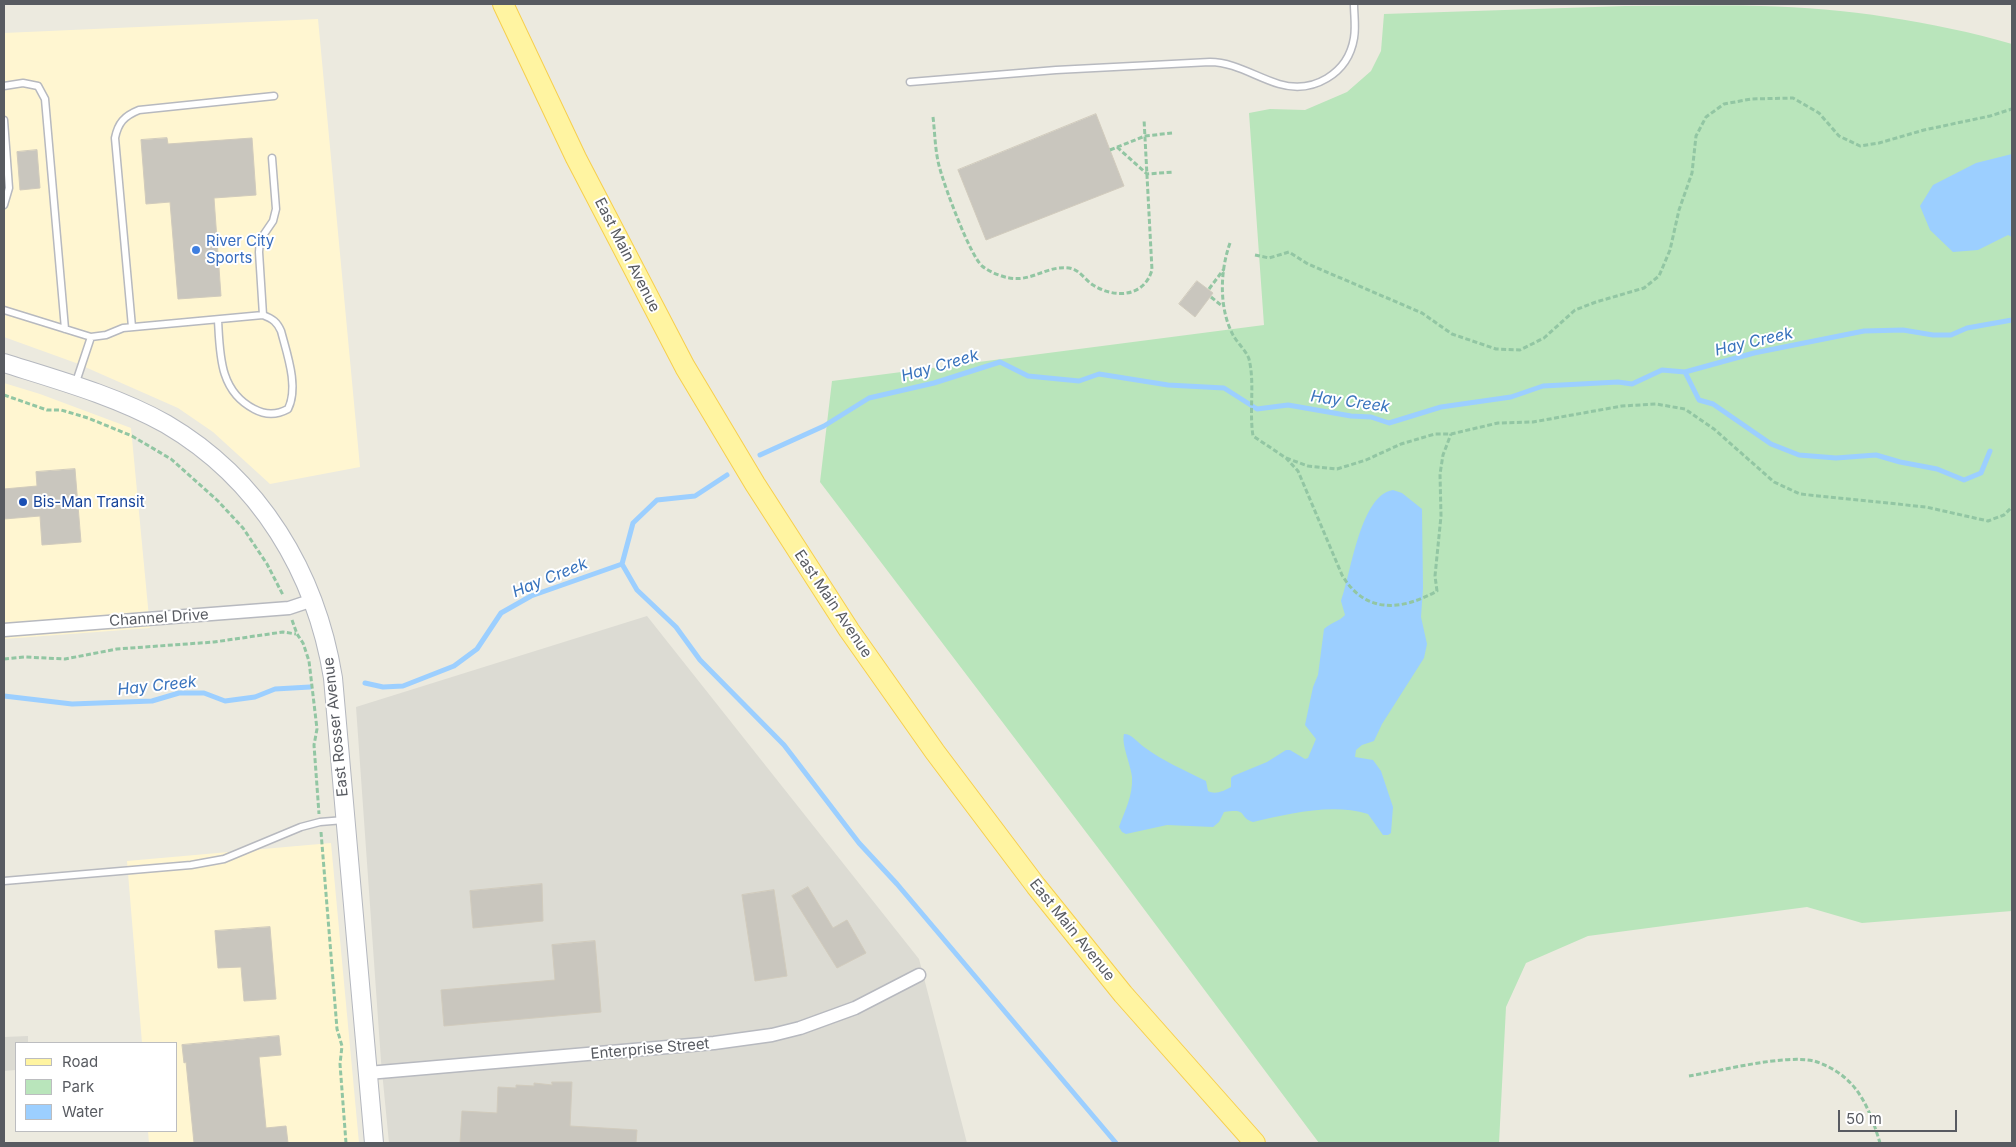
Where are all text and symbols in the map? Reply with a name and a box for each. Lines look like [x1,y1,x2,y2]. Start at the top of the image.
street label: East Main Avenue [590,195,664,315]
place label: River City Sports [206,232,274,267]
marker: River City Sports [190,244,202,256]
water label: Hay Creek [1713,324,1795,360]
water label: Hay Creek [899,346,981,386]
water label: Hay Creek [1309,387,1391,417]
place label: Bis-Man Transit [33,493,145,511]
marker: Bis-Man Transit [17,496,29,508]
street label: East Main Avenue [790,547,876,661]
water label: Hay Creek [509,554,591,602]
street label: Channel Drive [109,606,209,630]
street label: East Rosser Avenue [320,656,352,798]
water label: Hay Creek [116,672,198,700]
street label: East Main Avenue [1025,875,1119,985]
street label: Enterprise Street [590,1035,710,1063]
legend [15,1042,178,1132]
text: Road [62,1052,98,1071]
text: Park [62,1077,94,1096]
scale bar [1841,1100,1960,1132]
text: Water [62,1102,104,1121]
text: 50 m [1846,1109,1882,1128]

